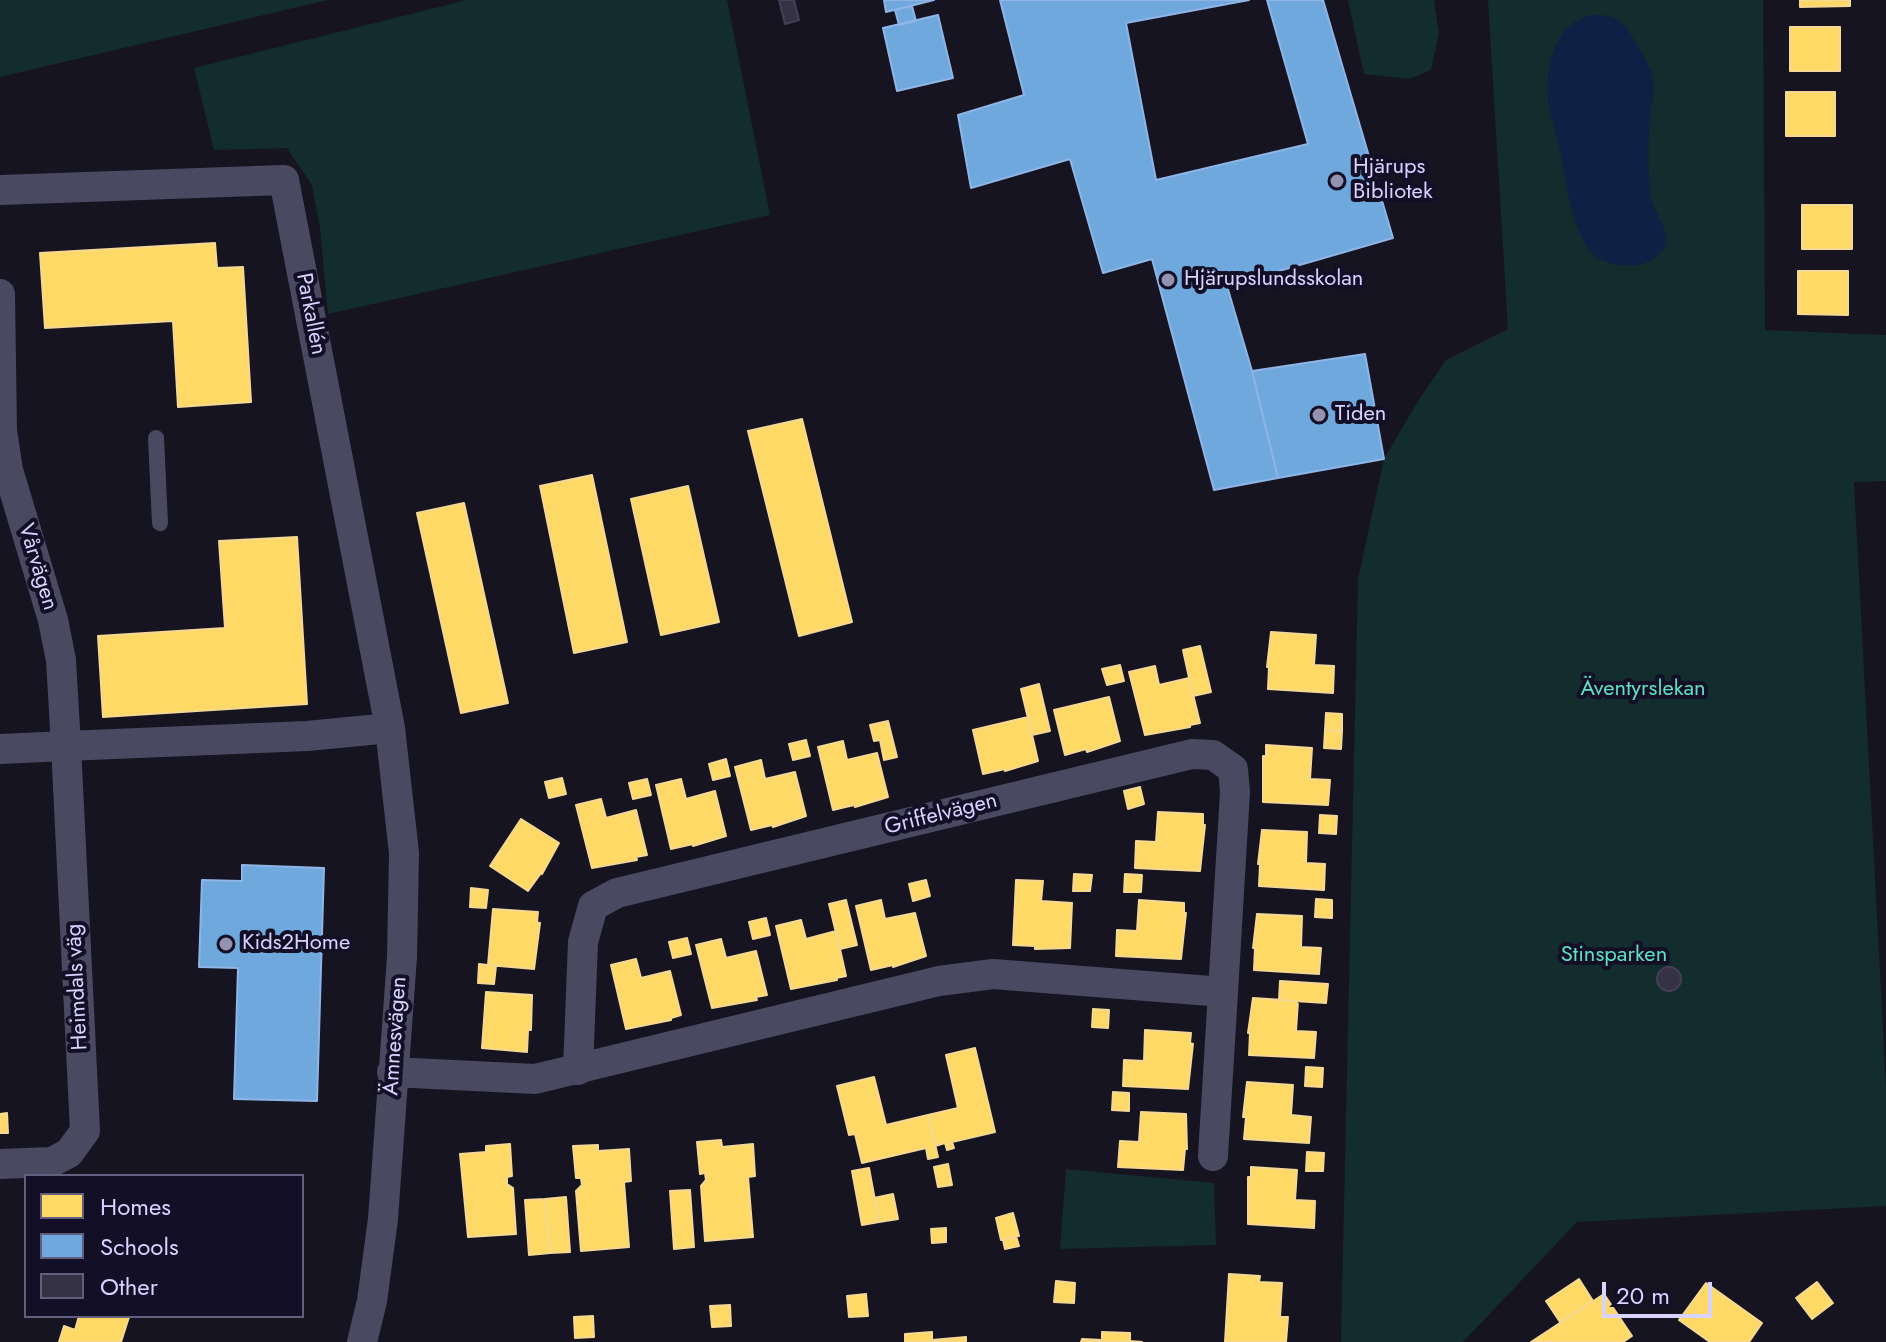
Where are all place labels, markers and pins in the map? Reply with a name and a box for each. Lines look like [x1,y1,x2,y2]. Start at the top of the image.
place label: Hjärups Bibliotek [1353,155,1433,206]
marker: Hjärups Bibliotek [1328,172,1346,190]
place label: Hjärupslundsskolan [1184,267,1363,293]
marker: Hjärupslundsskolan [1159,271,1177,289]
place label: Tiden [1335,402,1386,428]
marker: Tiden [1310,406,1328,424]
place label: Kids2Home [242,931,350,957]
marker: Kids2Home [217,935,235,953]

